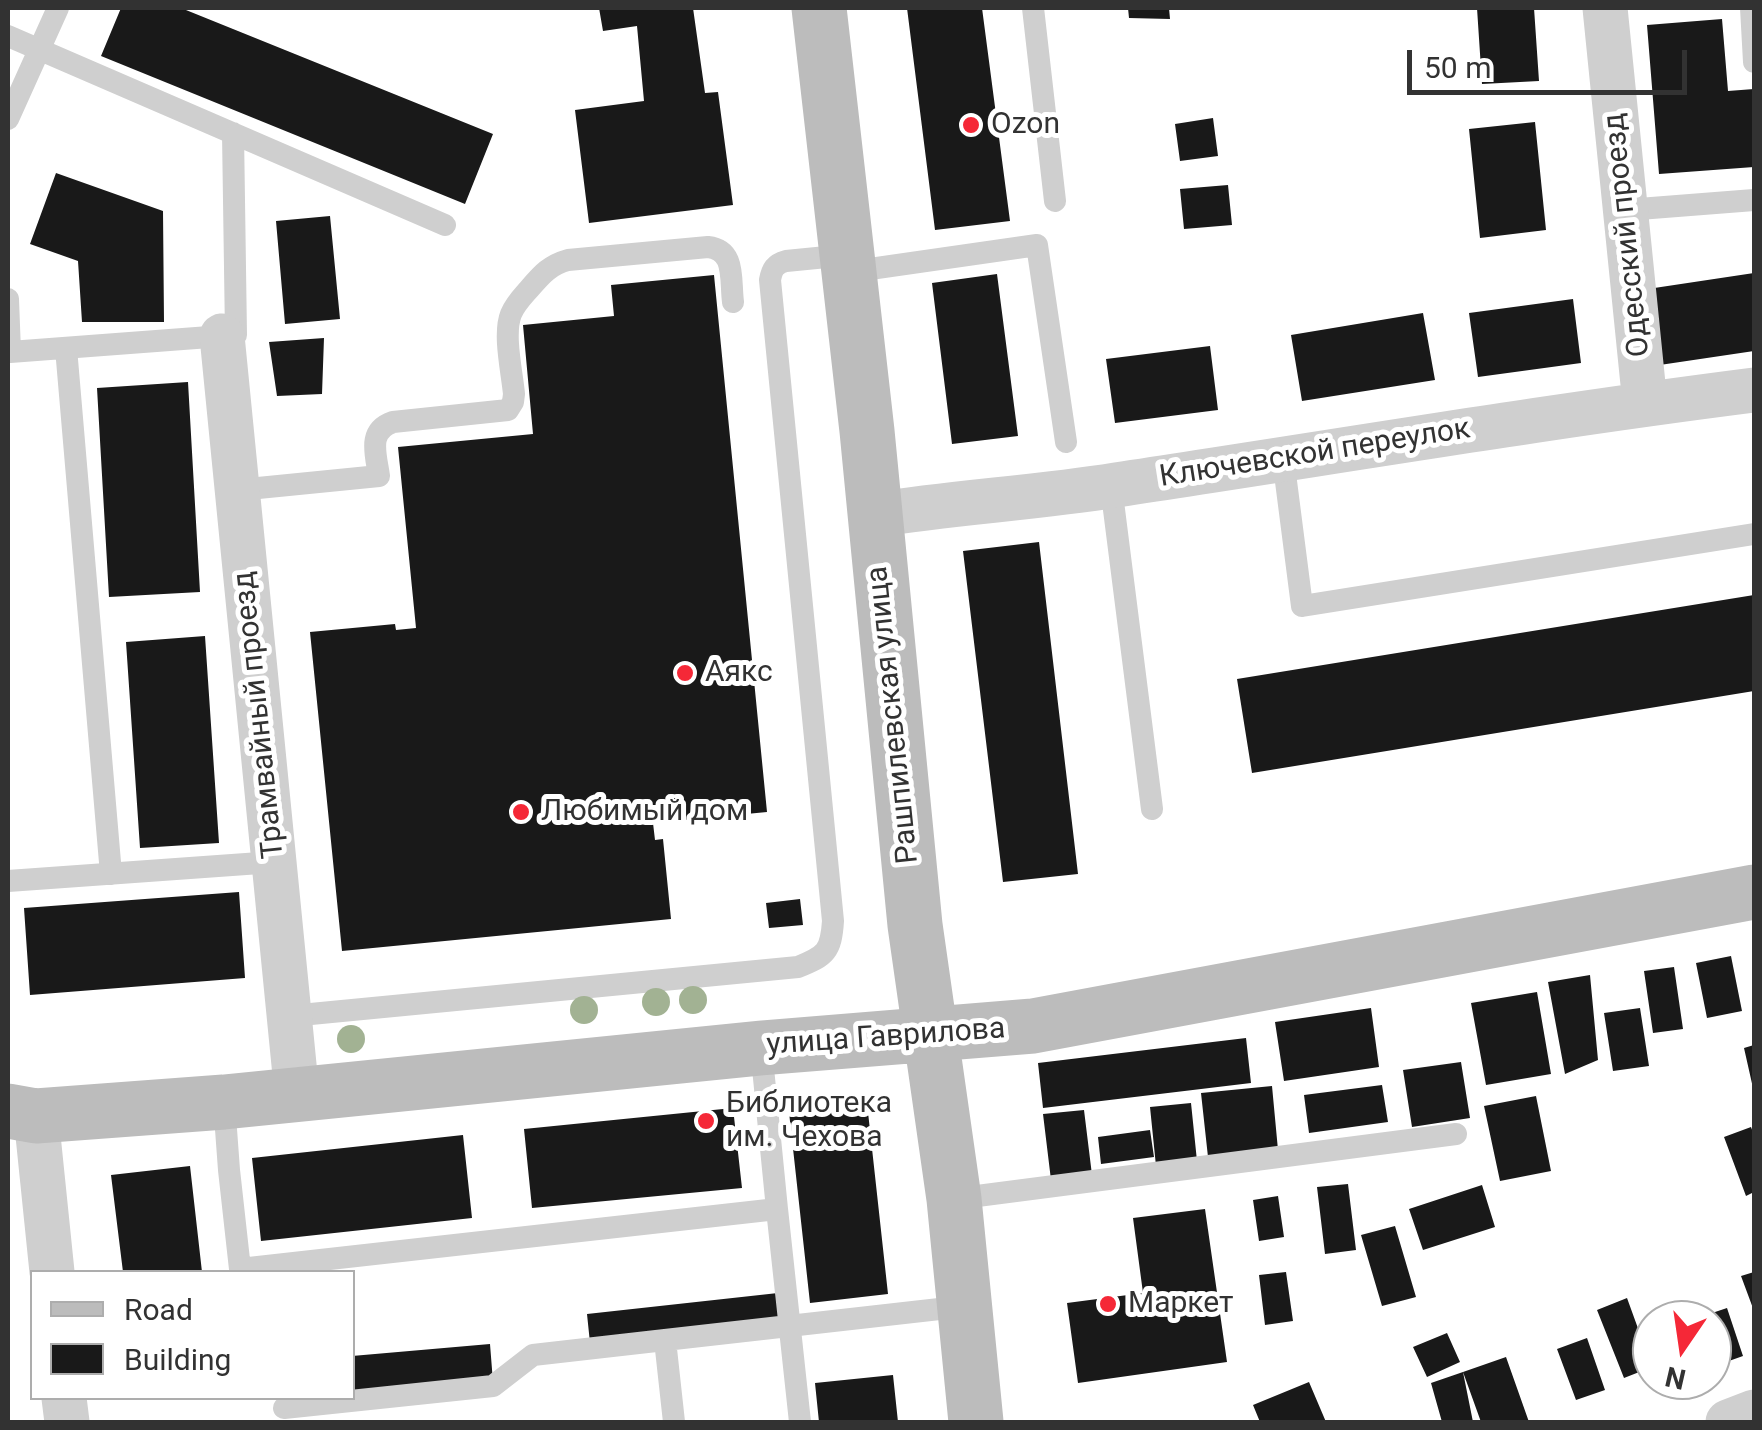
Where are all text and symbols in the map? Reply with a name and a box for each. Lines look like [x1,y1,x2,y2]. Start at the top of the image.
scale bar [1412,30,1692,92]
text: 50 m [1424,50,1491,85]
place label: Ozon [991,107,1060,143]
street label: Одесский проезд [1597,111,1659,359]
marker: Ozon [960,114,982,136]
street label: Ключевской переулок [1157,412,1473,496]
street label: Рашпилевская улица [860,564,928,866]
street label: Трамвайный проезд [227,570,293,860]
place label: Аякс [705,655,773,691]
marker: Аякс [674,662,696,684]
place label: Любимый дом [541,794,748,830]
marker: Любимый дом [510,801,532,823]
street label: улица Гаврилова [766,1012,1006,1064]
place label: Библиотека им. Чехова [726,1086,892,1156]
marker: Библиотека им. Чехова [695,1110,717,1132]
legend [30,1270,355,1400]
place label: Маркет [1128,1286,1234,1322]
text: Road [124,1292,193,1327]
marker: Маркет [1097,1293,1119,1315]
north arrow [1632,1300,1732,1400]
text: Building [124,1342,231,1377]
text: N [1662,1359,1689,1396]

